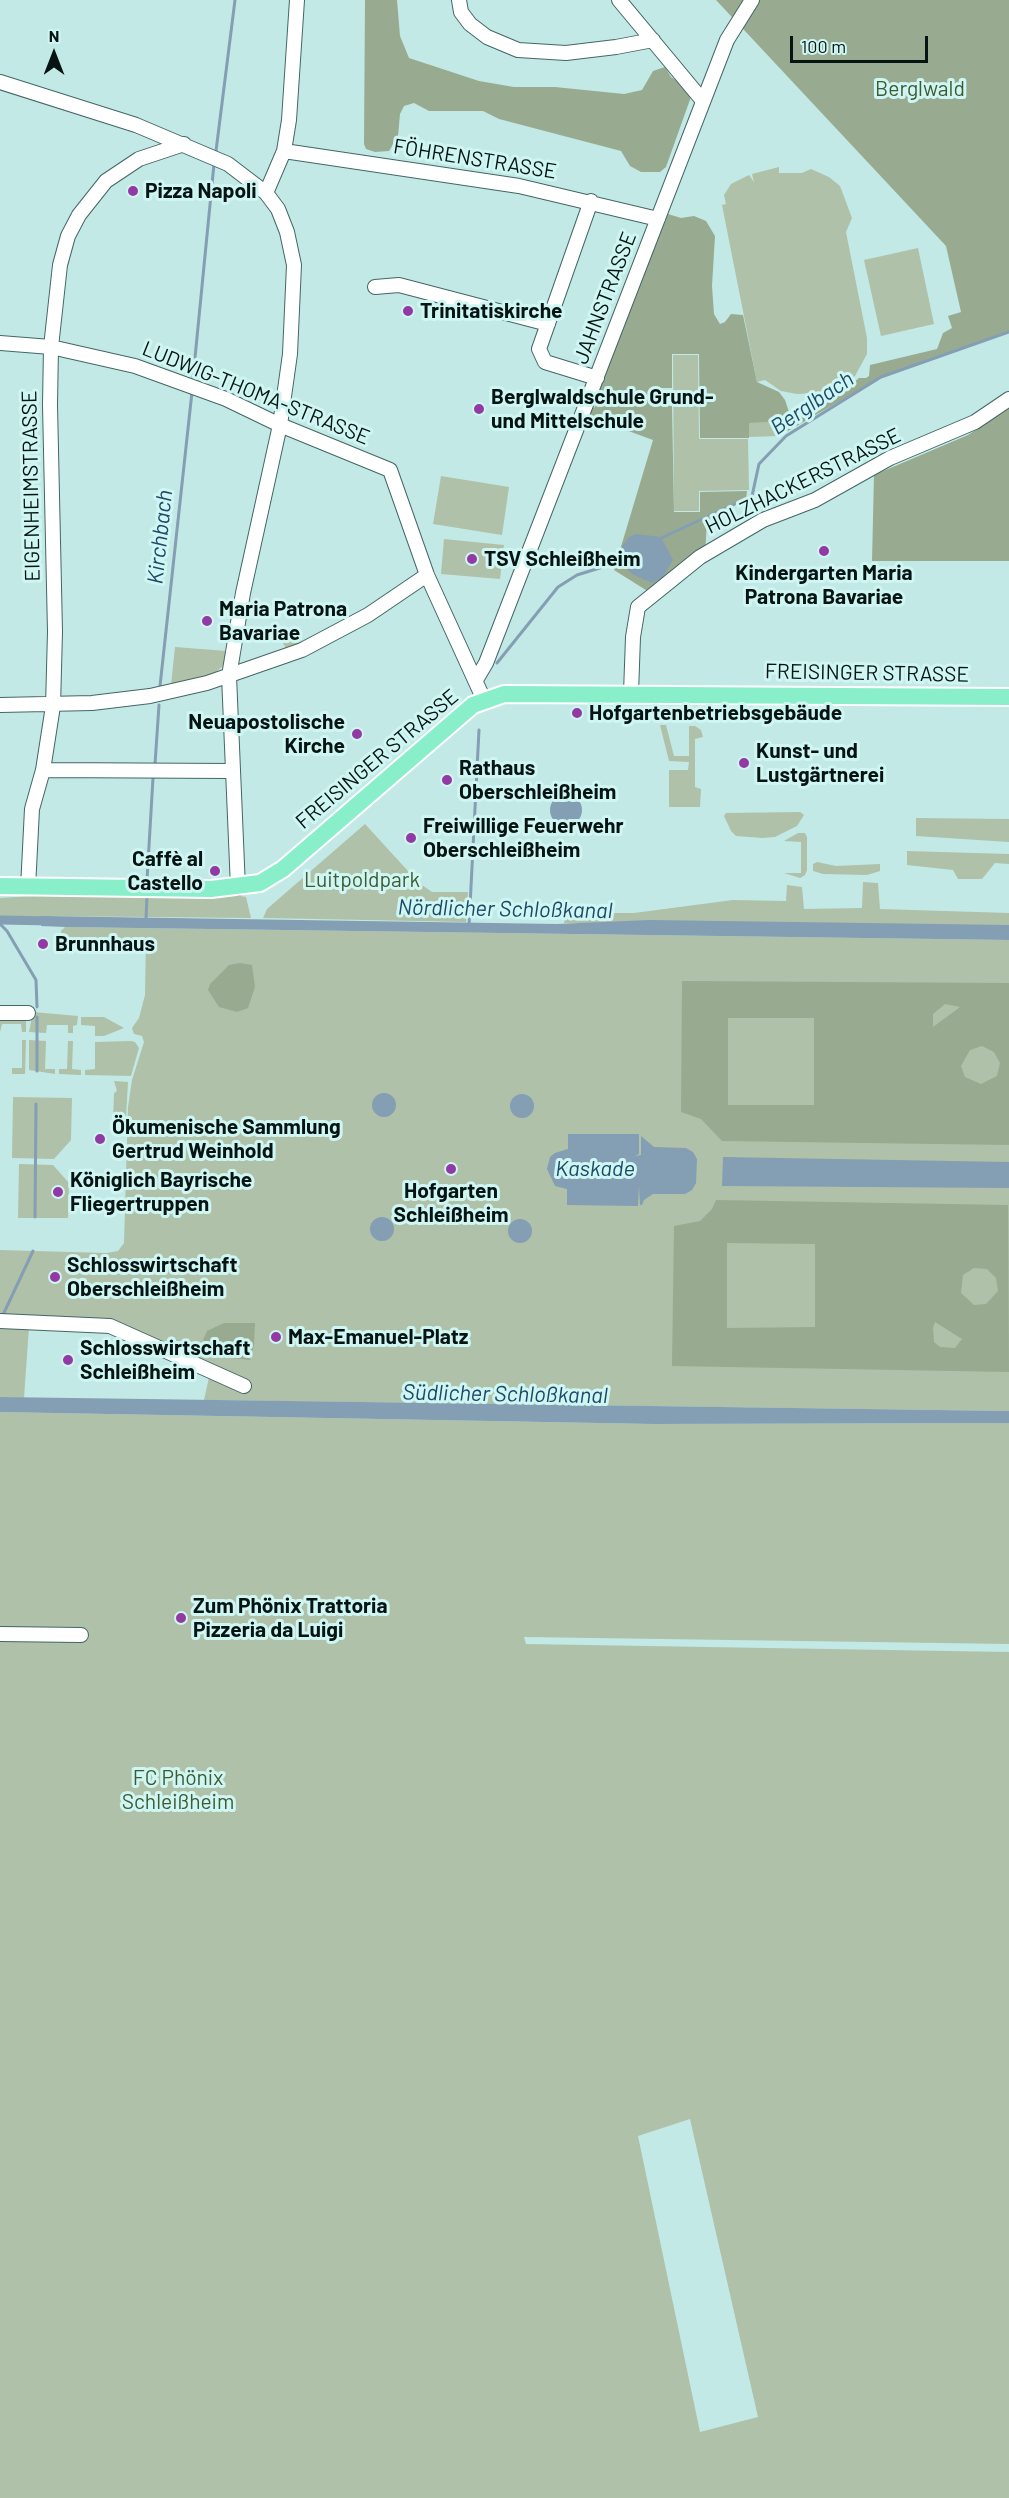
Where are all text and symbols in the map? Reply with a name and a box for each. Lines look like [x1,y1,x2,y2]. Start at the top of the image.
north arrow [24,24,84,84]
scale bar [793,24,931,62]
text: N [49,26,59,45]
text: 100 m [801,35,846,57]
park label: Berglwald [875,76,965,102]
street label: FÖHRENSTRASSE [392,134,558,184]
place label: Pizza Napoli [145,178,257,204]
marker: Pizza Napoli [126,184,140,198]
street label: JAHNSTRASSE [568,228,642,368]
place label: Trinitatiskirche [420,298,563,324]
marker: Trinitatiskirche [401,304,415,318]
street label: LUDWIG-THOMA-STRASSE [139,336,373,450]
water label: Berglbach [765,366,859,440]
place label: Berglwaldschule Grund- und Mittelschule [491,384,714,434]
street label: EIGENHEIMSTRASSE [17,390,45,582]
marker: Berglwaldschule Grund- und Mittelschule [472,402,486,416]
street label: HOLZHACKERSTRASSE [701,423,905,539]
water label: Kirchbach [142,489,178,585]
marker: Kindergarten Maria Patrona Bavariae [817,544,831,558]
place label: TSV Schleißheim [484,546,641,572]
marker: TSV Schleißheim [465,552,479,566]
place label: Kindergarten Maria Patrona Bavariae [735,560,913,610]
place label: Maria Patrona Bavariae [219,596,347,646]
marker: Maria Patrona Bavariae [200,614,214,628]
street label: FREISINGER STRASSE [765,659,969,687]
street label: FREISINGER STRASSE [291,684,463,834]
place label: Hofgartenbetriebsgebäude [589,700,842,726]
marker: Hofgartenbetriebsgebäude [570,706,584,720]
place label: Neuapostolische Kirche [188,709,345,759]
marker: Neuapostolische Kirche [350,727,364,741]
place label: Kunst- und Lustgärtnerei [756,738,884,788]
place label: Rathaus Oberschleißheim [459,755,616,805]
marker: Kunst- und Lustgärtnerei [737,756,751,770]
marker: Rathaus Oberschleißheim [440,773,454,787]
place label: Freiwillige Feuerwehr Oberschleißheim [423,813,623,863]
marker: Freiwillige Feuerwehr Oberschleißheim [404,831,418,845]
place label: Caffè al Castello [127,846,203,896]
marker: Caffè al Castello [208,864,222,878]
park label: Luitpoldpark [304,867,420,893]
water label: Nördlicher Schloßkanal [397,894,613,924]
place label: Brunnhaus [55,931,155,957]
marker: Brunnhaus [36,937,50,951]
place label: Ökumenische Sammlung Gertrud Weinhold [112,1114,341,1164]
marker: Ökumenische Sammlung Gertrud Weinhold [93,1132,107,1146]
water label: Kaskade [555,1156,635,1182]
marker: Hofgarten Schleißheim [444,1162,458,1176]
place label: Königlich Bayrische Fliegertruppen [70,1167,252,1217]
place label: Hofgarten Schleißheim [393,1178,509,1228]
marker: Königlich Bayrische Fliegertruppen [51,1185,65,1199]
place label: Schlosswirtschaft Oberschleißheim [67,1252,237,1302]
marker: Schlosswirtschaft Oberschleißheim [48,1270,62,1284]
place label: Max-Emanuel-Platz [288,1324,468,1350]
marker: Max-Emanuel-Platz [269,1330,283,1344]
place label: Schlosswirtschaft Schleißheim [80,1335,250,1385]
marker: Schlosswirtschaft Schleißheim [61,1353,75,1367]
water label: Südlicher Schloßkanal [402,1379,608,1409]
place label: Zum Phönix Trattoria Pizzeria da Luigi [193,1593,388,1643]
marker: Zum Phönix Trattoria Pizzeria da Luigi [174,1611,188,1625]
park label: FC Phönix Schleißheim [122,1765,234,1815]

